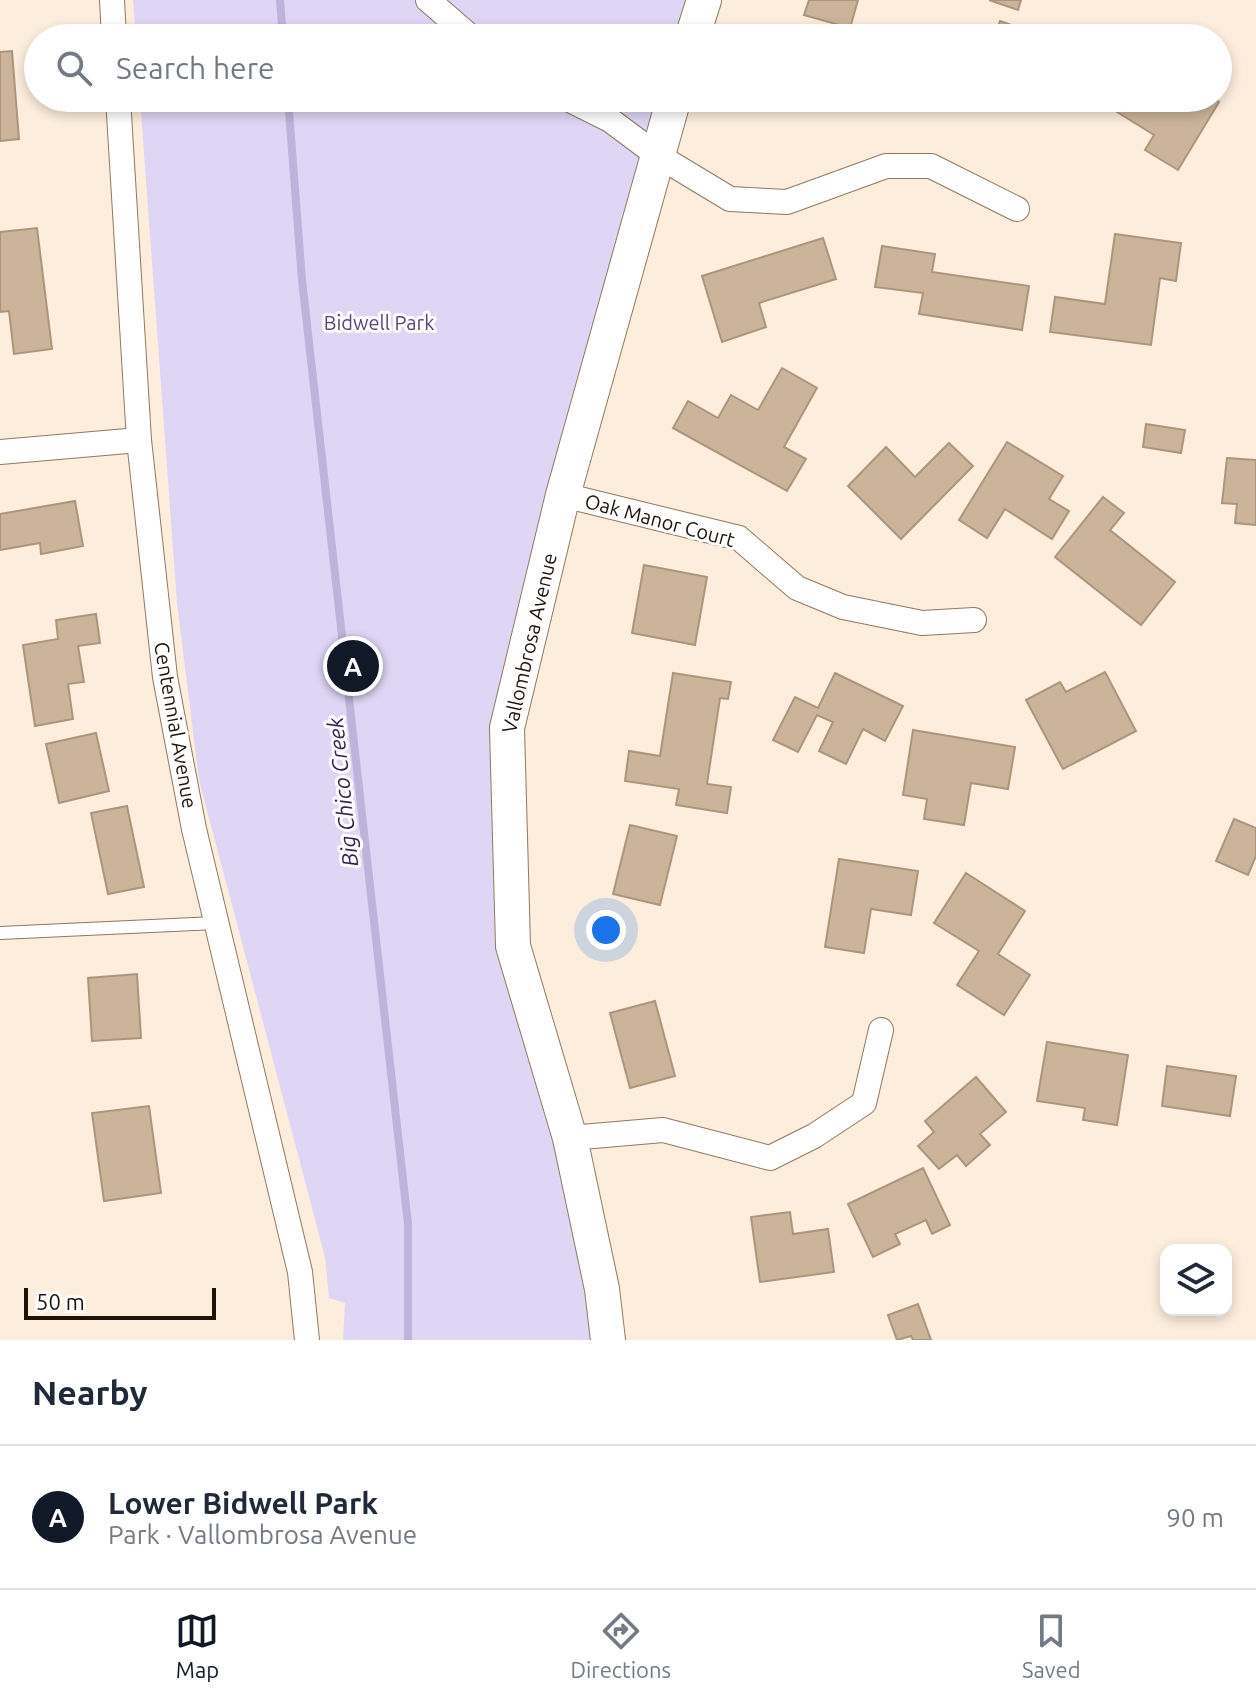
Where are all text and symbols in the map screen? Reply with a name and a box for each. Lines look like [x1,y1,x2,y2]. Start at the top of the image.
search box [24,24,1232,112]
icon: search [52,46,96,90]
text: Search here [116,51,275,85]
park label: Bidwell Park [324,311,434,334]
street label: Oak Manor Court [583,489,738,551]
street label: Vallombrosa Avenue [497,551,561,735]
pin: A [327,636,379,696]
street label: Centennial Avenue [150,640,202,810]
water label: Big Chico Creek [322,715,362,868]
your location [586,910,626,950]
map controls [1160,1244,1232,1316]
button: layers [1160,1244,1232,1316]
scale bar [24,1284,216,1320]
text: 50 m [36,1289,85,1314]
text: Nearby [32,1373,147,1411]
text: Lower Bidwell Park [108,1486,378,1520]
text: A [49,1503,67,1532]
text: 90 m [1166,1503,1224,1532]
text: Park · Vallombrosa Avenue [108,1520,417,1549]
tab: Map [175,1609,219,1682]
tab: Directions [570,1609,671,1682]
tab: Saved [1022,1609,1081,1682]

